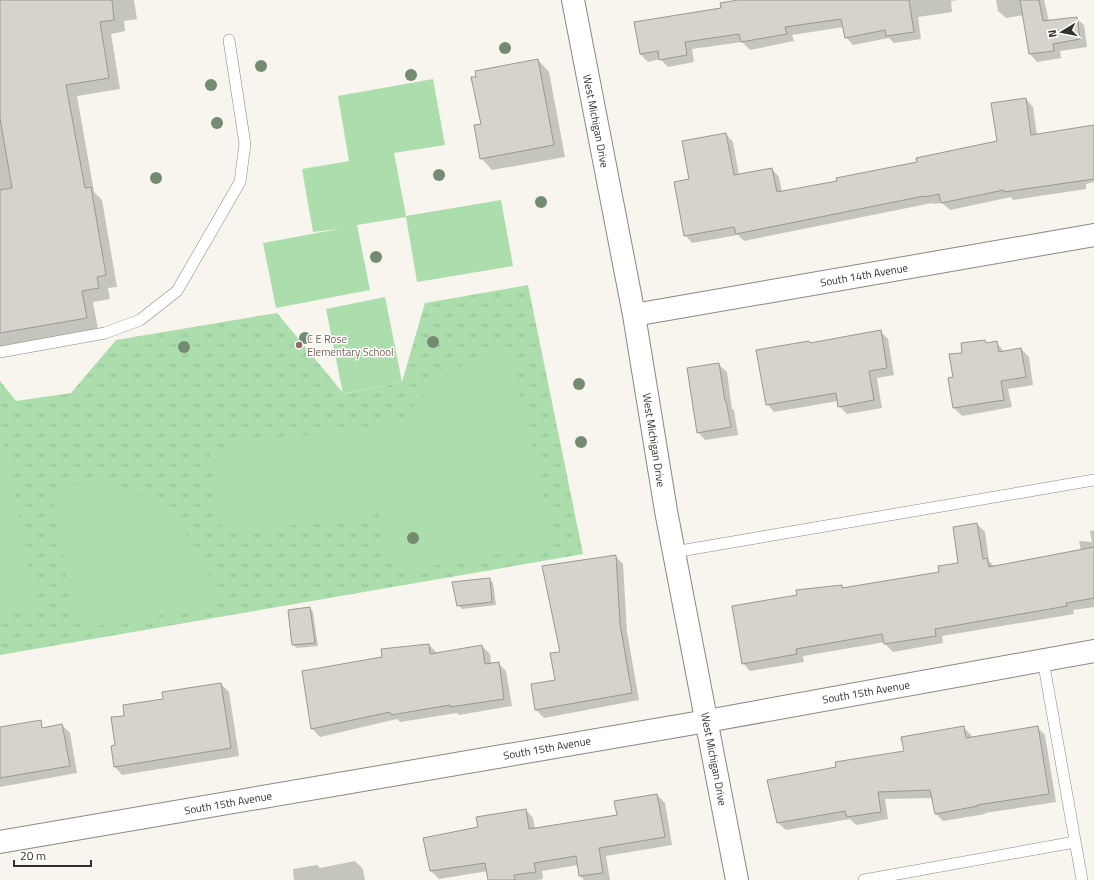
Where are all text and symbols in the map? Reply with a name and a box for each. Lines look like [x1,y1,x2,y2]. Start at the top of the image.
north arrow [1042,12,1082,52]
text: N [1044,29,1061,39]
street label: West Michigan Drive [579,73,613,169]
street label: South 14th Avenue [819,259,910,291]
place label: C E Rose Elementary School [307,331,394,360]
marker: C E Rose Elementary School [294,340,304,350]
street label: West Michigan Drive [639,392,669,488]
street label: South 15th Avenue [821,676,912,708]
street label: West Michigan Drive [697,711,731,807]
street label: South 15th Avenue [502,732,593,764]
street label: South 15th Avenue [183,787,274,819]
scale bar [14,842,91,868]
text: 20 m [20,846,46,865]

